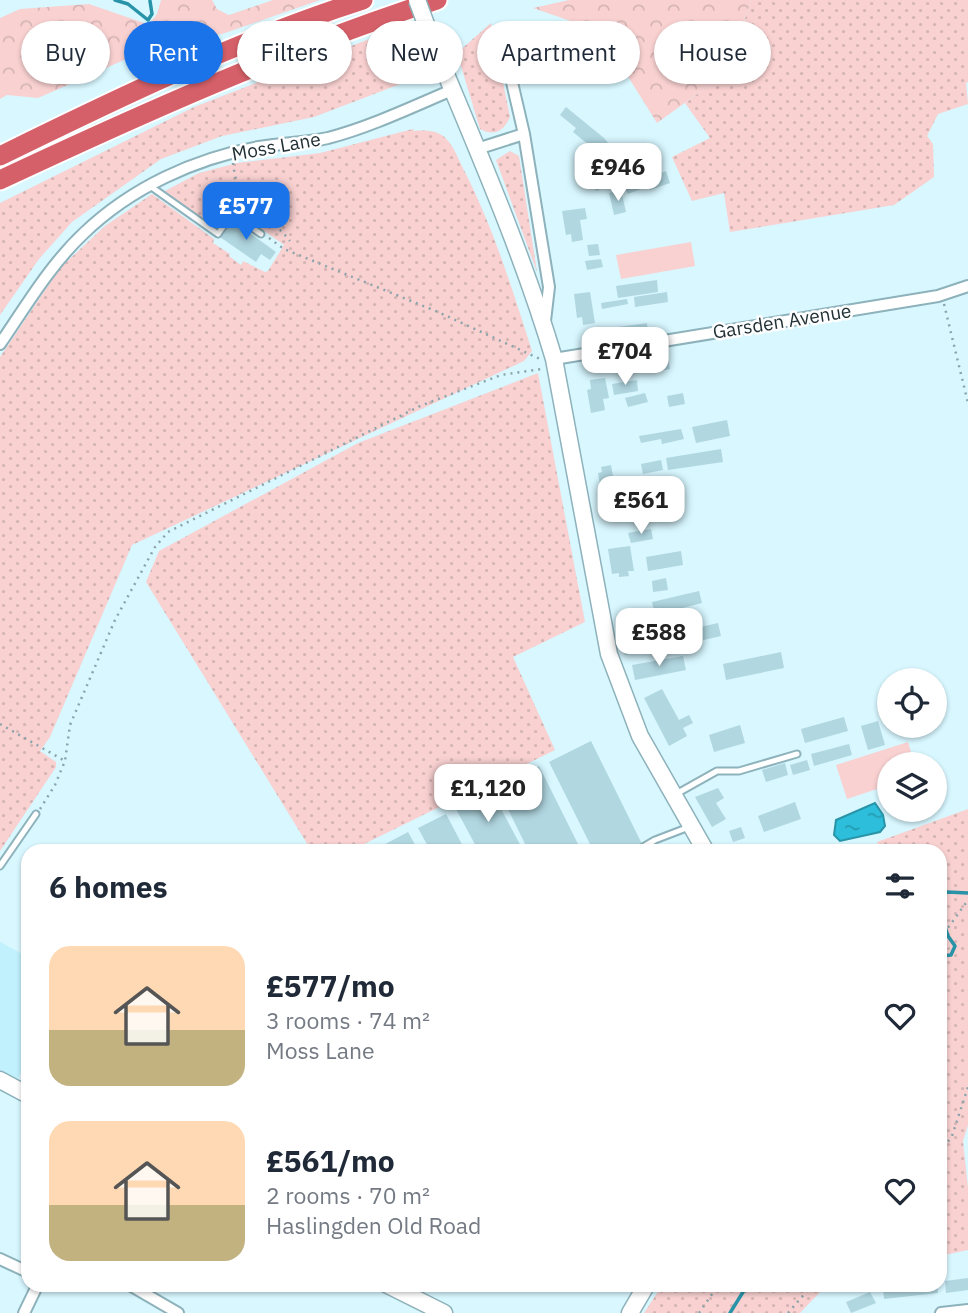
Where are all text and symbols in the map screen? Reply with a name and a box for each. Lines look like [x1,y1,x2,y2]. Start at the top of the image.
chip: Buy [21,21,110,84]
chip: Rent [124,21,223,84]
chip: Filters [237,21,352,84]
chip: New [366,21,463,84]
chip: Apartment [477,21,640,84]
chip: House [654,21,771,84]
street label: Moss Lane [230,126,322,166]
pin: £946 [577,144,659,203]
text: £946 [591,151,645,181]
pin: £577 [205,182,287,242]
text: £577 [219,190,273,220]
street label: Garsden Avenue [711,298,853,344]
pin: £704 [584,328,666,387]
text: £704 [598,335,652,365]
pin: £561 [600,476,682,536]
text: £561 [614,484,668,514]
pin: £588 [618,608,700,668]
text: £588 [632,616,686,646]
map controls [877,668,947,822]
button: locate [877,668,947,738]
button: layers [877,752,947,822]
pin: £1,120 [431,764,545,824]
text: £1,120 [450,772,526,802]
text: 6 homes [49,867,168,906]
icon: filters [881,867,919,905]
text: £577/mo [266,966,395,1005]
icon: home [105,974,189,1058]
icon: heart [881,997,919,1035]
text: 3 rooms · 74 m² [266,1005,430,1035]
text: Moss Lane [266,1035,375,1065]
text: £561/mo [266,1141,395,1180]
icon: home [105,1149,189,1233]
icon: heart [881,1172,919,1210]
text: 2 rooms · 70 m² [266,1180,430,1210]
text: Haslingden Old Road [266,1210,481,1240]

